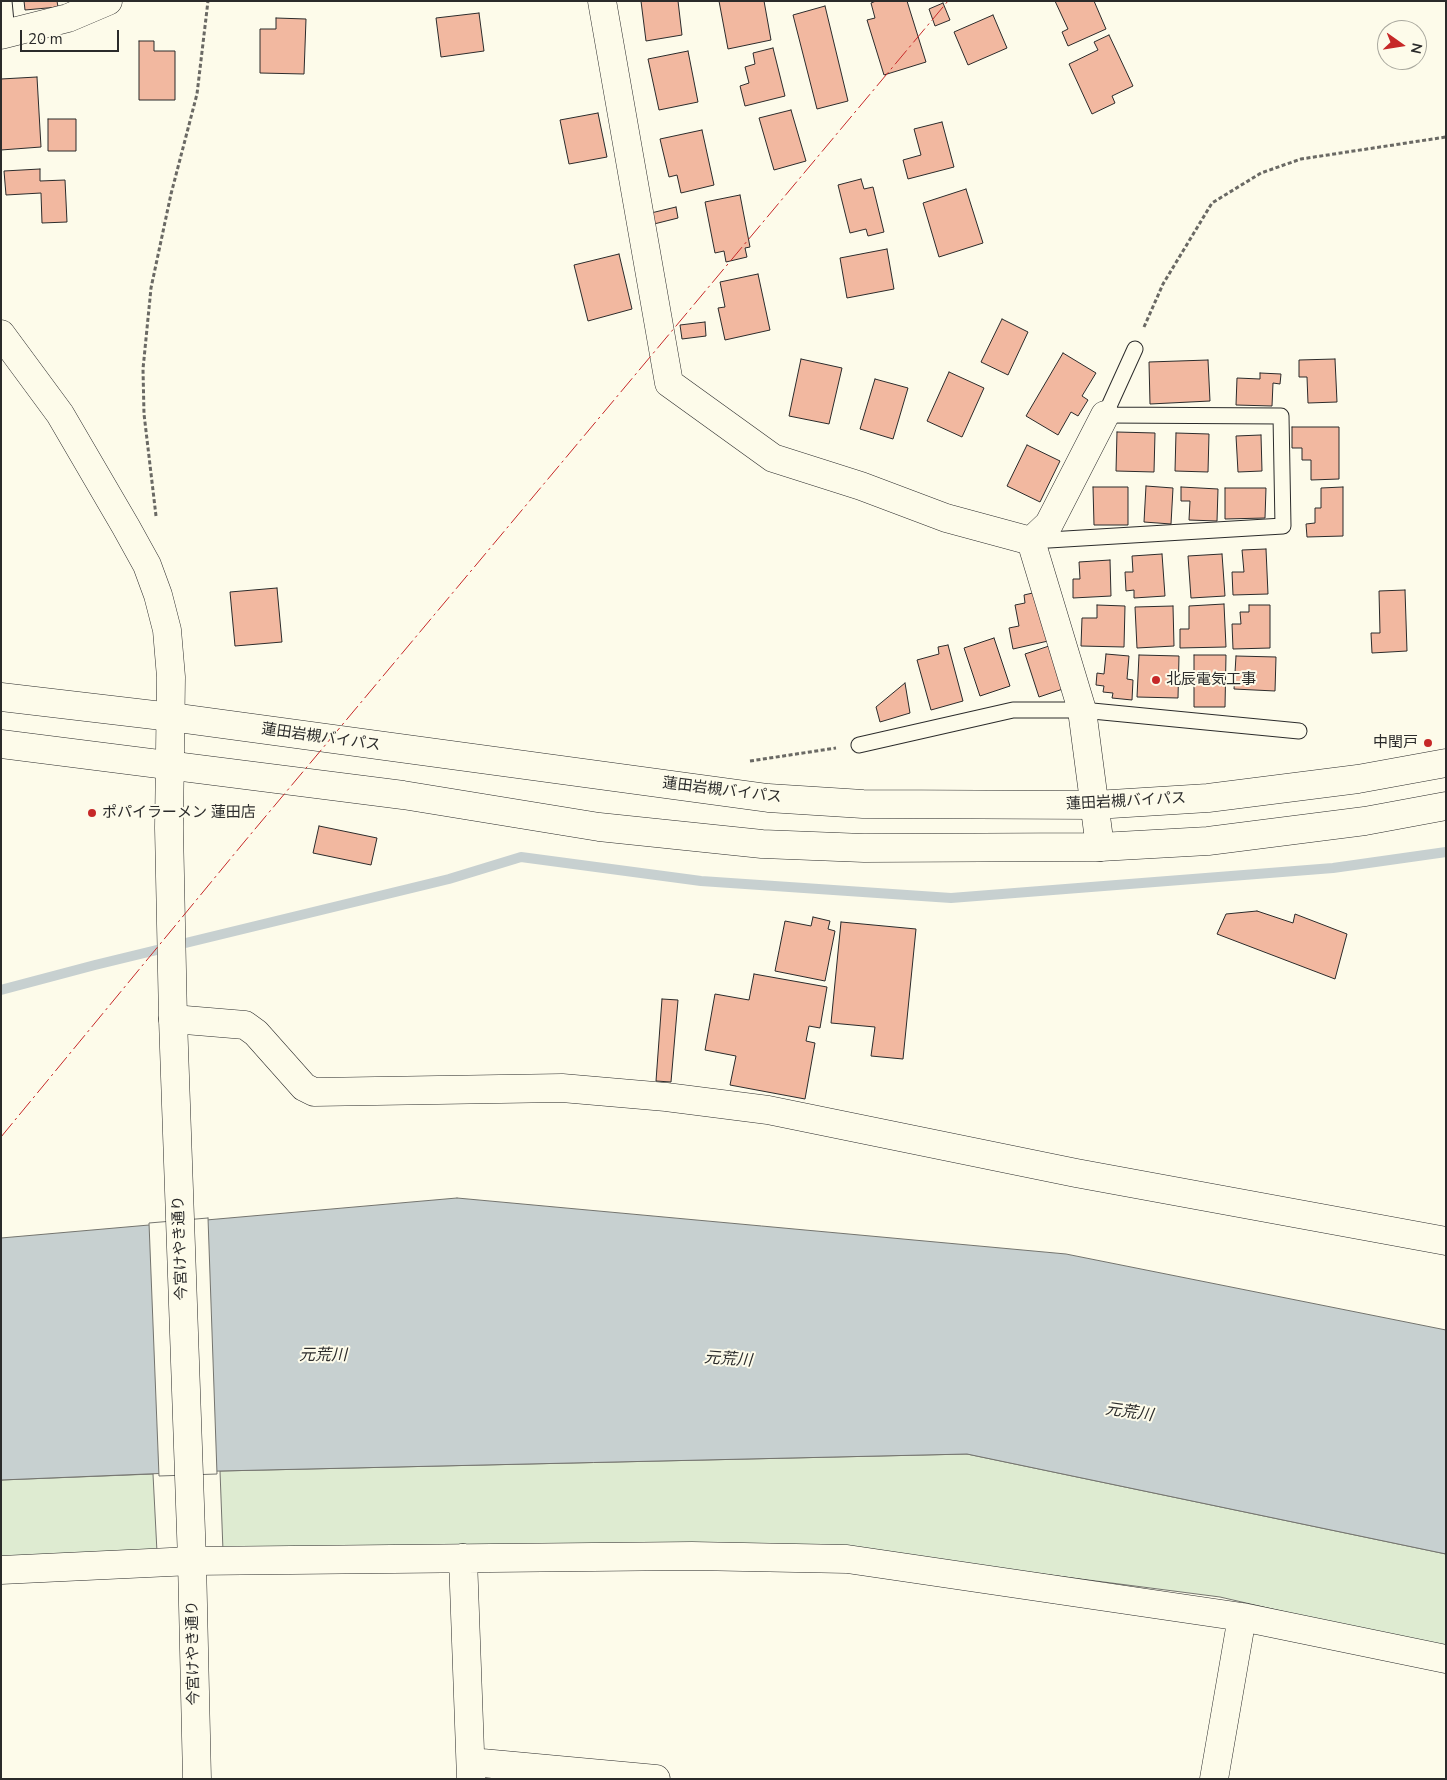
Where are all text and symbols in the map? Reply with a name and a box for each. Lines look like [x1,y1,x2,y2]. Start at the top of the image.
scale bar [22,20,121,52]
north arrow [1377,20,1427,70]
text: 20 m [28,29,63,49]
text: N [1406,41,1427,55]
place label: 北辰電気工事 [1166,671,1256,689]
marker: 北辰電気工事 [1150,674,1162,686]
street label: 蓮田岩槻バイパス [260,721,382,755]
place label: 中閏戸 [1373,734,1418,752]
marker: 中閏戸 [1422,737,1434,749]
street label: 蓮田岩槻バイパス [661,775,783,807]
street label: 蓮田岩槻バイパス [1066,790,1186,814]
place label: ポパイラーメン 蓮田店 [102,804,256,822]
marker: ポパイラーメン 蓮田店 [86,807,98,819]
street label: 今宮けやき通り [170,1195,192,1301]
water label: 元荒川 [299,1346,347,1366]
water label: 元荒川 [703,1349,753,1371]
water label: 元荒川 [1104,1400,1154,1426]
street label: 今宮けやき通り [184,1600,204,1706]

